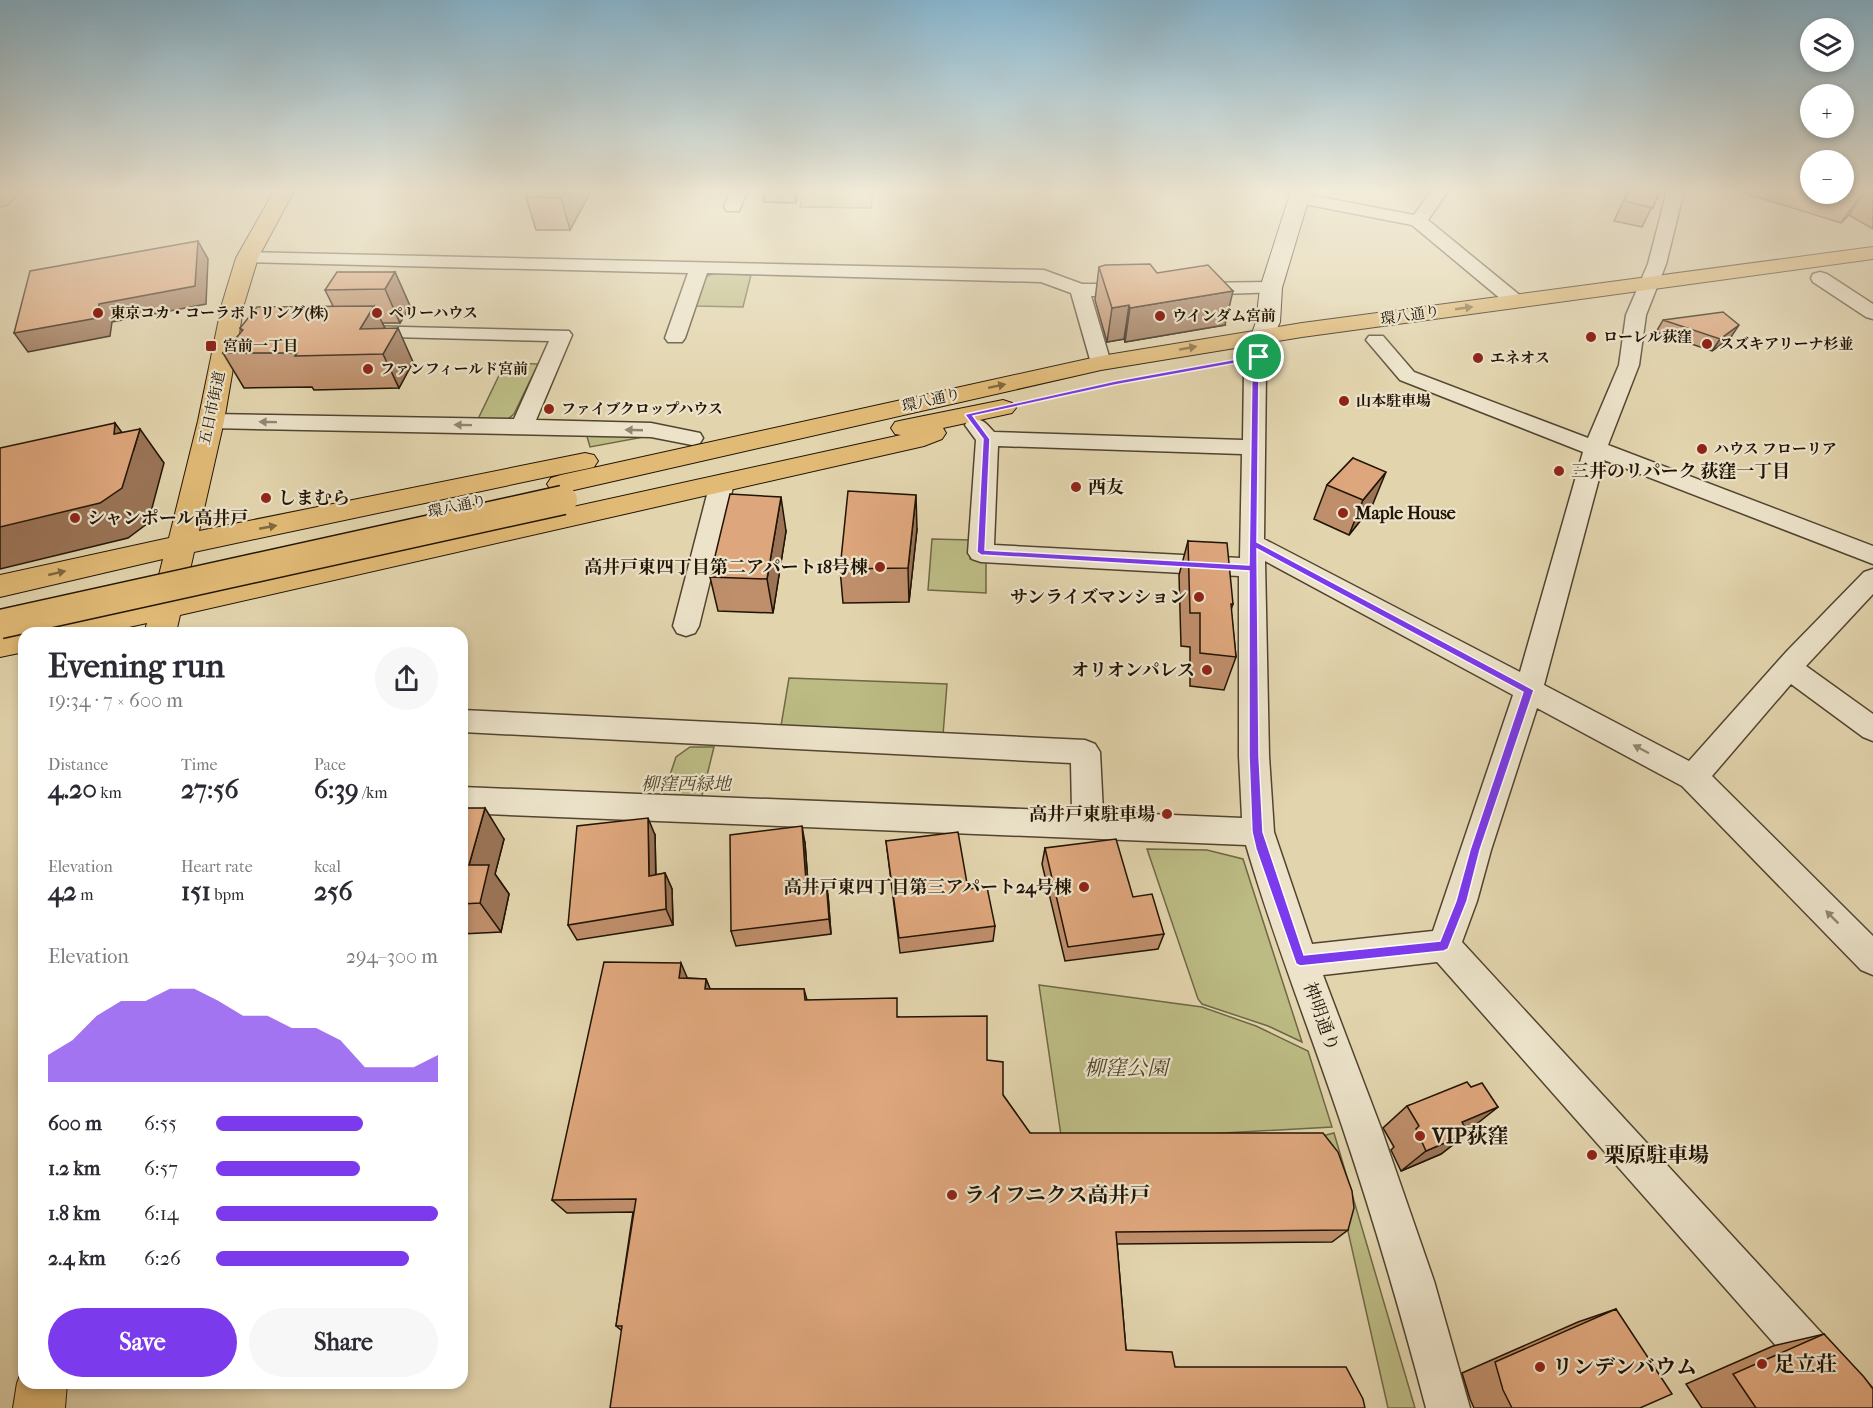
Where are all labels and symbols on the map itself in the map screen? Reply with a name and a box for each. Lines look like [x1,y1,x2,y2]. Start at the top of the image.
street label: 環八通り [1379,302,1441,328]
one-way arrow [1455,303,1474,312]
place label: 東京コカ・コーラボトリング(株) [110,304,328,322]
place label: ペリーハウス [389,304,478,322]
marker: 東京コカ・コーラボトリング(株) [91,306,105,320]
marker: ペリーハウス [370,306,384,320]
place label: ウインダム宮前 [1172,307,1276,325]
marker: ウインダム宮前 [1153,309,1167,323]
place label: ローレル荻窪 [1603,328,1692,346]
marker: ローレル荻窪 [1584,330,1598,344]
pin [1233,331,1284,382]
place label: スズキアリーナ杉並 [1719,335,1853,353]
place label: 宮前一丁目 [223,337,298,355]
marker: スズキアリーナ杉並 [1700,337,1714,351]
marker: 宮前一丁目 [204,339,218,353]
one-way arrow [1179,343,1198,352]
place label: エネオス [1490,349,1550,367]
marker: エネオス [1471,351,1485,365]
place label: ファンフィールド宮前 [380,360,528,378]
marker: ファンフィールド宮前 [361,362,375,376]
street label: 五日市街道 [195,369,229,447]
one-way arrow [987,380,1006,390]
street label: 環八通り [900,384,962,416]
place label: 山本駐車場 [1356,392,1431,410]
marker: 山本駐車場 [1337,394,1351,408]
place label: ファイブクロップハウス [561,400,723,418]
marker: ファイブクロップハウス [542,402,556,416]
one-way arrow [259,417,278,427]
one-way arrow [454,420,473,430]
one-way arrow [624,425,643,434]
place label: ハウス フローリア [1714,440,1837,458]
marker: ハウス フローリア [1695,442,1709,456]
place label: 三井のリパーク 荻窪一丁目 [1571,461,1790,482]
marker: 三井のリパーク 荻窪一丁目 [1552,464,1566,478]
place label: 西友 [1088,477,1124,498]
marker: 西友 [1069,480,1083,494]
place label: しまむら [278,488,350,509]
marker: しまむら [259,491,273,505]
street label: 環八通り [426,491,488,521]
place label: Maple House [1354,503,1456,524]
marker: Maple House [1336,506,1350,520]
place label: シャンポール高井戸 [87,508,248,529]
marker: シャンポール高井戸 [68,511,82,525]
one-way arrow [259,522,278,531]
place label: 高井戸東四丁目第二アパート18号棟 [584,557,868,578]
marker: 高井戸東四丁目第二アパート18号棟 [873,560,887,574]
one-way arrow [48,567,66,577]
place label: サンライズマンション [1010,587,1187,608]
marker: サンライズマンション [1192,590,1206,604]
place label: オリオンパレス [1071,660,1195,681]
marker: オリオンパレス [1200,663,1214,677]
one-way arrow [1632,744,1649,754]
park label: 柳窪西緑地 [641,774,733,795]
place label: 高井戸東駐車場 [1029,804,1155,825]
marker: 高井戸東駐車場 [1160,807,1174,821]
place label: 高井戸東四丁目第三アパート24号棟 [784,877,1072,898]
marker: 高井戸東四丁目第三アパート24号棟 [1077,880,1091,894]
one-way arrow [1825,911,1839,925]
street label: 神明通り [1299,980,1343,1054]
park label: 柳窪公園 [1084,1056,1171,1080]
place label: VIP荻窪 [1431,1124,1509,1148]
marker: VIP荻窪 [1413,1129,1427,1143]
place label: 栗原駐車場 [1604,1143,1709,1167]
marker: 栗原駐車場 [1585,1148,1599,1162]
place label: ライフニクス高井戸 [964,1183,1150,1207]
marker: ライフニクス高井戸 [945,1188,959,1202]
place label: 足立荘 [1774,1352,1837,1376]
place label: リンデンバウム [1552,1355,1697,1379]
marker: 足立荘 [1755,1357,1769,1371]
marker: リンデンバウム [1533,1360,1547,1374]

